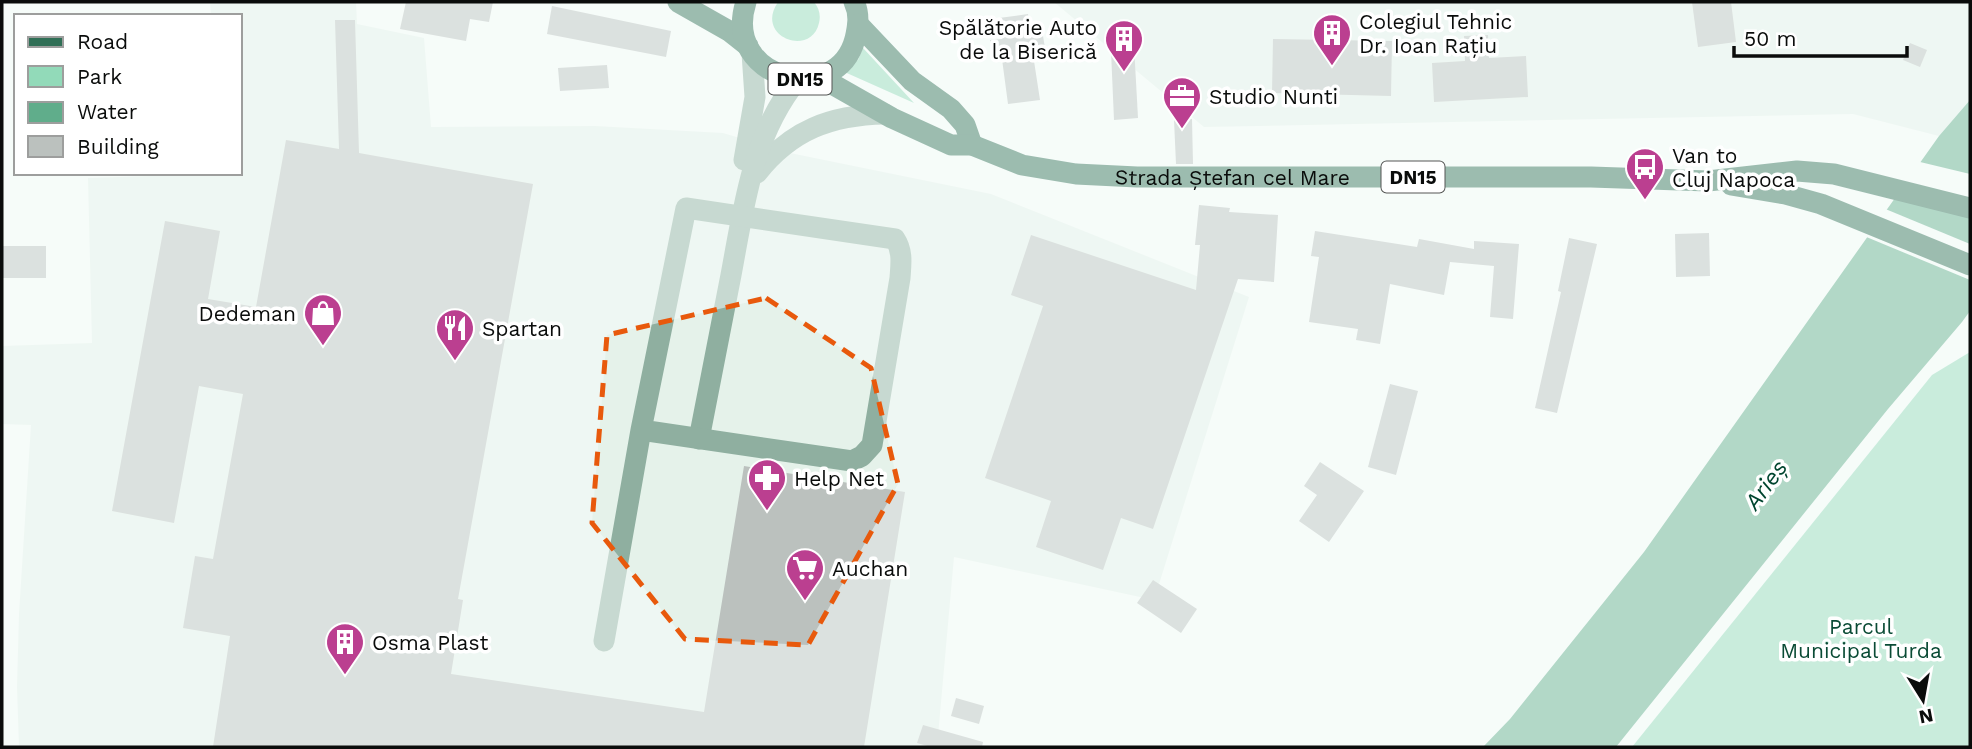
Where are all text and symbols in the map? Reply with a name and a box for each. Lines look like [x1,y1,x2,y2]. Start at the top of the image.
place label: Colegiul Tehnic Dr. Ioan Rațiu [1359,9,1512,58]
building icon: Colegiul Tehnic Dr. Ioan Rațiu [1311,12,1353,67]
legend [14,14,242,175]
scale bar [1734,14,1907,58]
place label: Spălătorie Auto de la Biserică [939,15,1097,64]
building icon: Spălătorie Auto de la Biserică [1103,18,1145,73]
text: 50 m [1744,26,1796,51]
text: Road [77,29,128,54]
text: Park [77,64,122,89]
road number: DN15 [768,64,832,94]
office icon: Studio Nunti [1161,75,1203,130]
place label: Studio Nunti [1209,84,1338,109]
text: Water [77,99,138,124]
text: Building [77,134,159,159]
place label: Van to Cluj Napoca [1672,143,1795,192]
bus stop icon: Van to Cluj Napoca [1624,146,1666,201]
road number: DN15 [1382,162,1444,192]
street label: Strada Ștefan cel Mare [1114,163,1350,190]
shop icon: Dedeman [302,292,344,347]
place label: Dedeman [199,301,296,326]
restaurant icon: Spartan [434,307,476,362]
place label: Spartan [482,316,562,341]
water label: Arieș [1738,455,1793,516]
pharmacy icon: Help Net [746,457,788,512]
place label: Help Net [794,466,884,491]
supermarket icon: Auchan [784,547,826,602]
place label: Auchan [832,556,908,581]
park label: Parcul Municipal Turda [1780,614,1942,663]
building icon: Osma Plast [324,621,366,676]
place label: Osma Plast [372,630,489,655]
north arrow [1888,665,1958,735]
text: N [1917,704,1935,729]

